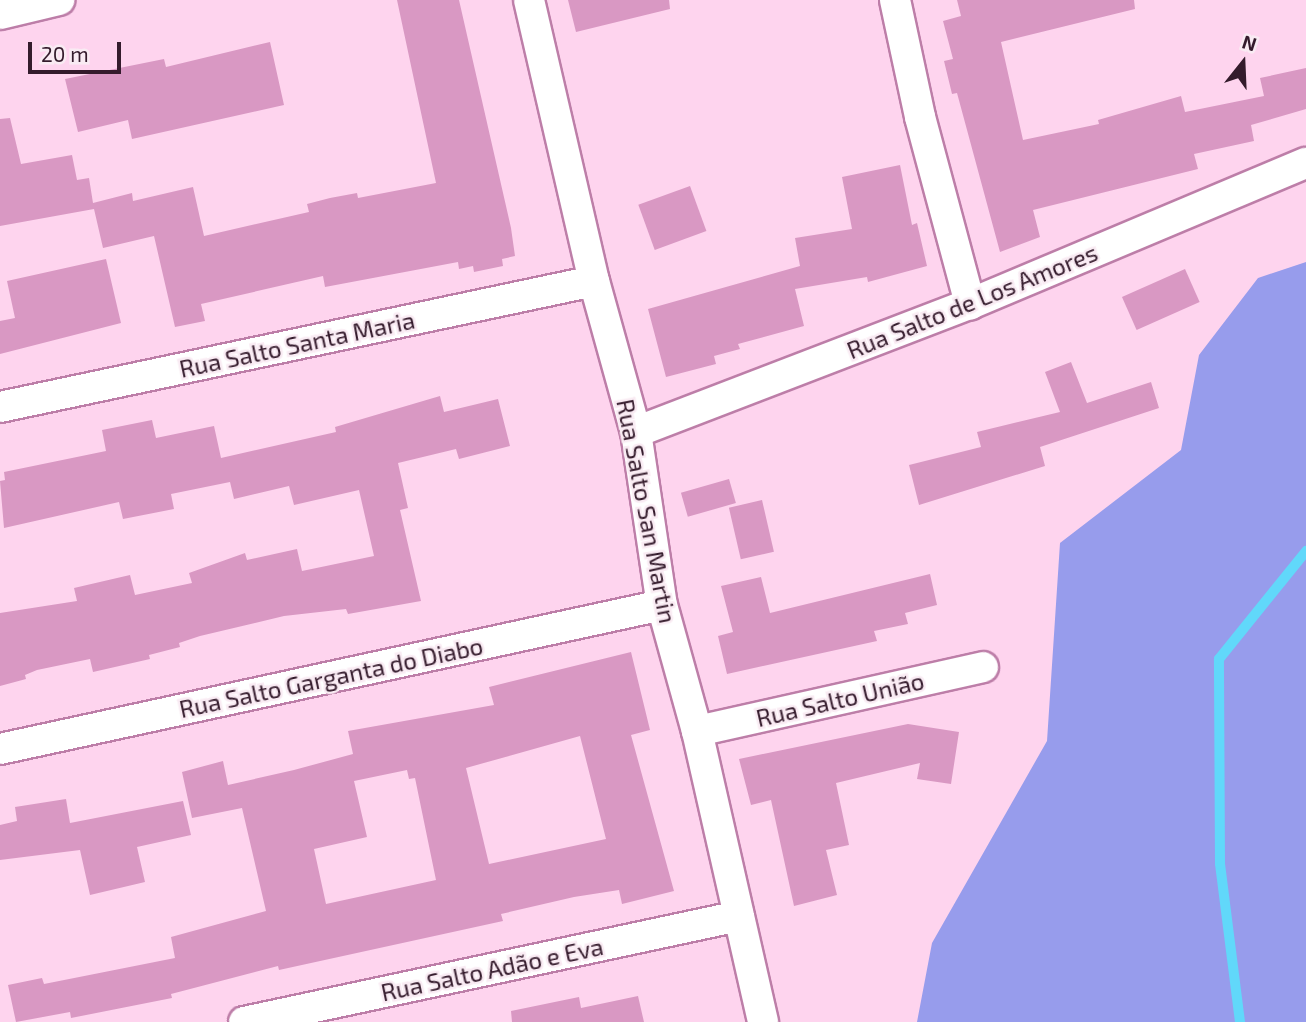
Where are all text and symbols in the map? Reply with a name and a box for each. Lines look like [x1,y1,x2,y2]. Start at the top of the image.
scale bar [32,28,124,72]
north arrow [1208,28,1278,98]
text: N [1240,29,1260,56]
text: 20 m [41,41,89,66]
street label: Rua Salto de Los Amores [842,237,1102,365]
street label: Rua Salto Santa Maria [177,305,417,383]
street label: Rua Salto San Martin [611,397,683,625]
street label: Rua Salto Garganta do Diabo [177,631,485,723]
street label: Rua Salto União [753,666,927,732]
street label: Rua Salto Adão e Eva [378,931,606,1007]

